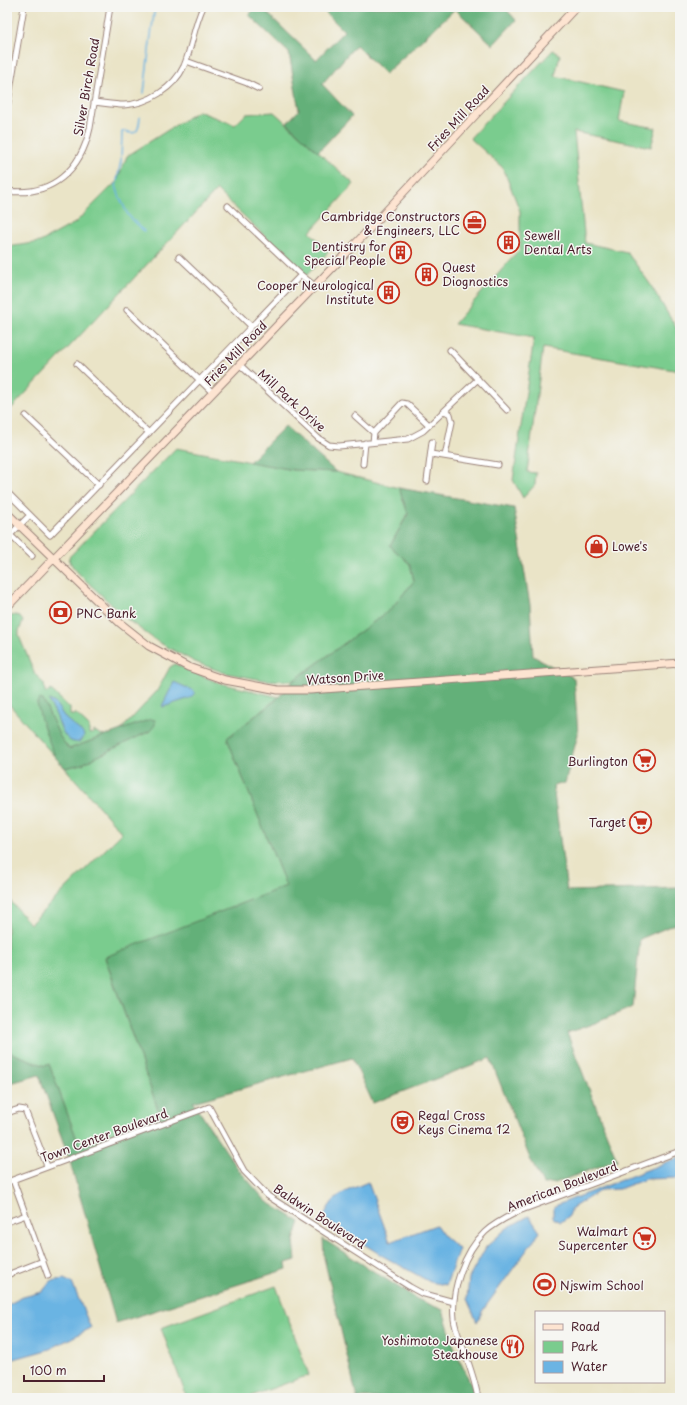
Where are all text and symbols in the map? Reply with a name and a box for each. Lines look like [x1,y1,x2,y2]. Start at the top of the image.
street label: Silver Birch Road [69,36,103,138]
street label: Fries Mill Road [423,81,493,155]
place label: Cambridge Constructors & Engineers, LLC [321,207,461,239]
office icon: Cambridge Constructors & Engineers, LLC [462,210,488,236]
place label: Sewell Dental Arts [524,226,592,258]
building icon: Sewell Dental Arts [495,229,521,255]
place label: Dentistry for Special People [304,237,386,269]
building icon: Dentistry for Special People [388,240,414,266]
place label: Quest Diognostics [442,258,509,290]
building icon: Quest Diognostics [413,261,439,287]
place label: Cooper Neurological Institute [257,276,374,308]
building icon: Cooper Neurological Institute [376,279,402,305]
street label: Fries Mill Road [199,317,271,389]
street label: Mill Park Drive [254,365,330,435]
shop icon: Lowe's [583,533,609,559]
place label: Lowe's [612,537,648,555]
bank icon: PNC Bank [47,600,73,626]
place label: PNC Bank [76,604,136,622]
street label: Watson Drive [306,665,384,689]
supermarket icon: Burlington [631,748,657,774]
place label: Burlington [568,752,628,770]
supermarket icon: Target [628,809,654,835]
place label: Target [589,813,626,831]
street label: Town Center Boulevard [38,1103,171,1166]
place label: Regal Cross Keys Cinema 12 [418,1106,510,1138]
theatre icon: Regal Cross Keys Cinema 12 [390,1109,416,1135]
street label: American Boulevard [504,1156,621,1215]
street label: Baldwin Boulevard [270,1179,370,1253]
place label: Walmart Supercenter [558,1222,628,1254]
supermarket icon: Walmart Supercenter [631,1225,657,1251]
sports icon: Njswim School [532,1272,558,1298]
place label: Njswim School [560,1276,644,1294]
legend [535,1311,665,1383]
text: Road [571,1317,600,1335]
place label: Yoshimoto Japanese Steakhouse [381,1331,498,1363]
restaurant icon: Yoshimoto Japanese Steakhouse [500,1334,526,1360]
text: Park [571,1337,598,1355]
scale bar [24,1357,104,1383]
text: Water [571,1357,608,1375]
text: 100 m [30,1361,67,1379]

